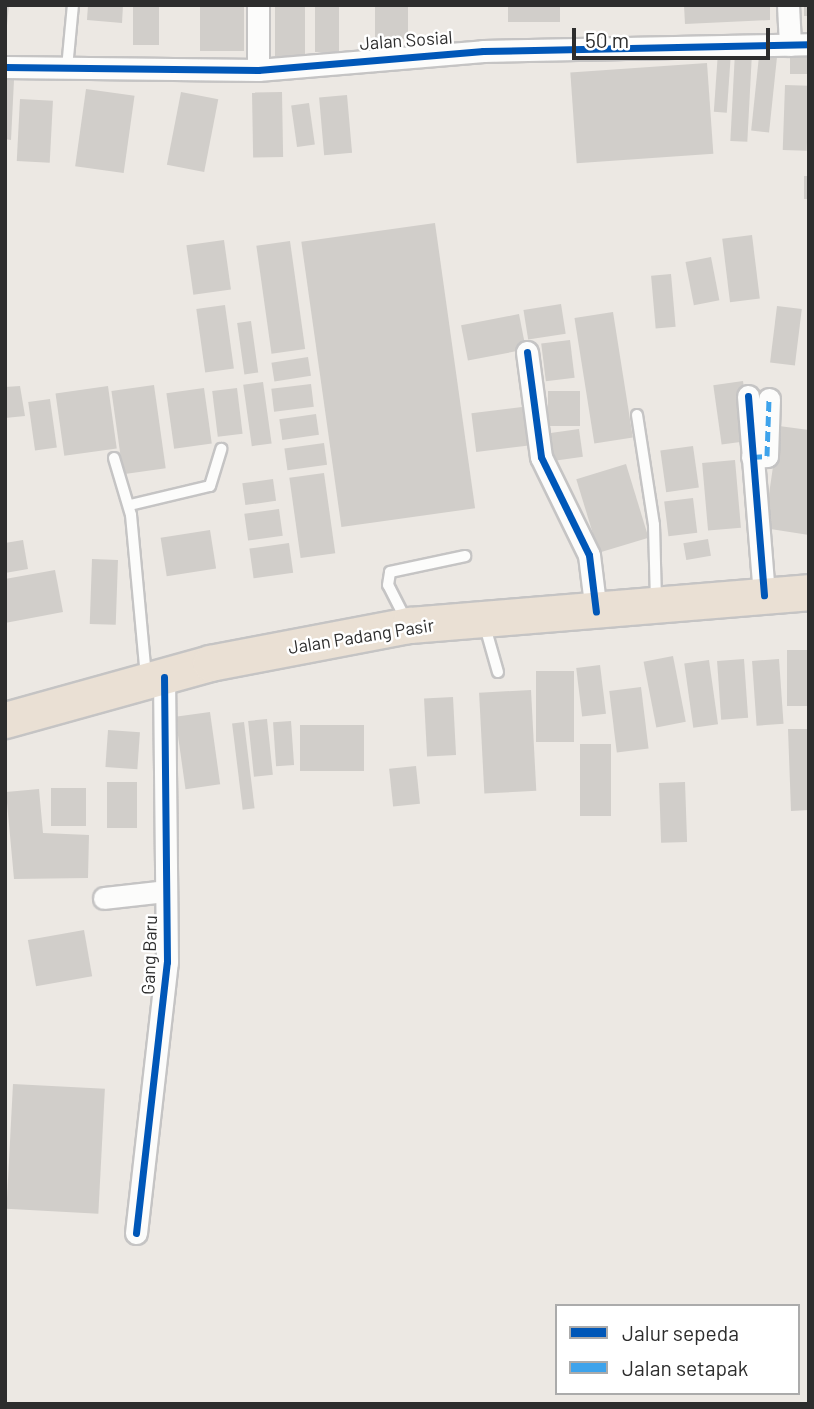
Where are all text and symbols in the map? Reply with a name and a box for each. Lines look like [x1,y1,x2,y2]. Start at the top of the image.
scale bar [576,14,774,58]
street label: Jalan Sosial [359,26,453,54]
text: 50 m [585,27,629,52]
street label: Jalan Padang Pasir [286,614,436,658]
street label: Gang Baru [137,915,161,995]
legend [555,1304,800,1395]
text: Jalur sepeda [622,1320,739,1345]
text: Jalan setapak [622,1355,748,1380]

